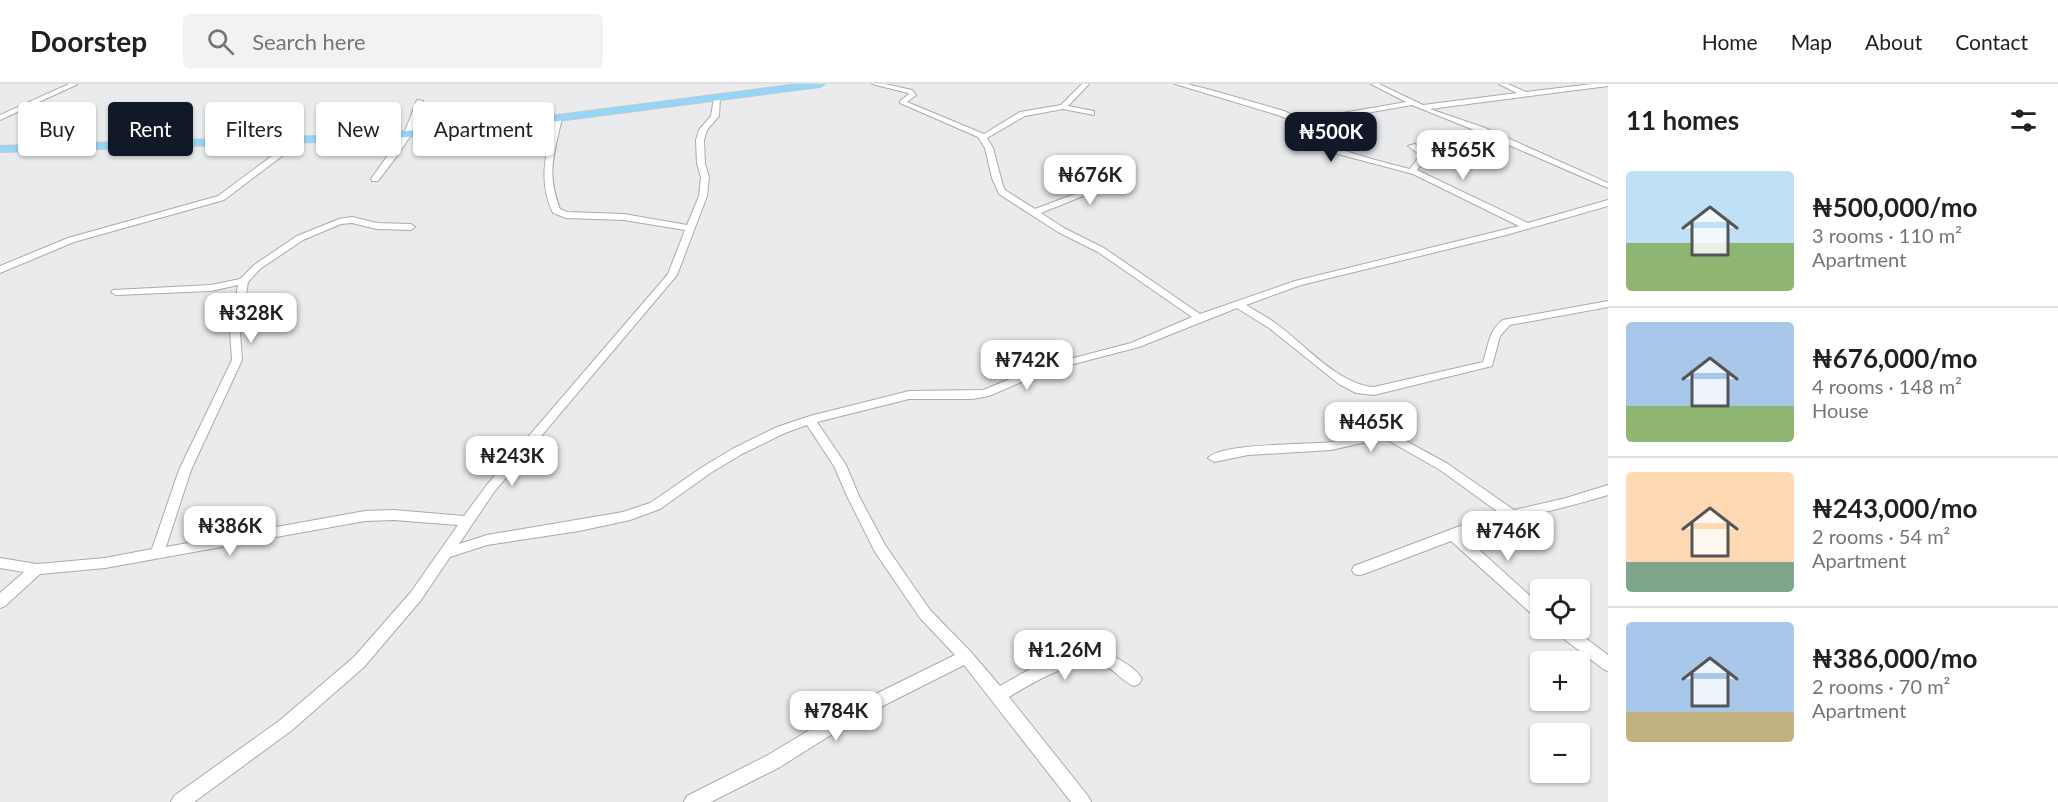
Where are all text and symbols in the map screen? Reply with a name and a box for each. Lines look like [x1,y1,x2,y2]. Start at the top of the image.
search box [183,14,603,68]
text: Doorstep [30,24,147,58]
icon: search [204,25,237,58]
text: Search here [252,28,366,55]
text: Home [1702,29,1758,54]
text: Map [1791,29,1832,54]
text: About [1865,29,1922,54]
text: Contact [1955,29,2028,54]
chip: Buy [18,102,96,156]
chip: Rent [108,102,193,156]
chip: Filters [205,102,304,156]
chip: New [316,102,401,156]
chip: Apartment [413,102,554,156]
text: 11 homes [1626,104,1739,136]
icon: filters [2007,104,2040,137]
pin: ₦500K [1289,112,1373,163]
text: ₦500K [1299,119,1363,143]
pin: ₦565K [1421,130,1505,181]
text: ₦565K [1431,137,1495,161]
pin: ₦676K [1048,155,1132,206]
text: ₦676K [1058,162,1122,186]
text: ₦500,000/mo [1812,191,1977,223]
icon: home [1674,195,1746,267]
text: 3 rooms · 110 m² [1812,223,1962,247]
text: Apartment [1812,247,1906,271]
pin: ₦328K [209,293,293,344]
text: ₦328K [219,300,283,324]
pin: ₦742K [985,340,1069,391]
text: ₦676,000/mo [1812,342,1977,374]
icon: home [1674,346,1746,418]
text: ₦742K [995,347,1059,371]
text: 4 rooms · 148 m² [1812,374,1962,398]
text: House [1812,398,1869,422]
pin: ₦465K [1329,402,1413,453]
text: ₦465K [1339,409,1403,433]
pin: ₦243K [470,436,554,487]
text: ₦243K [480,443,544,467]
text: ₦243,000/mo [1812,492,1977,524]
icon: home [1674,496,1746,568]
pin: ₦386K [188,506,272,557]
pin: ₦746K [1466,511,1550,562]
text: ₦386K [198,513,262,537]
text: ₦746K [1476,518,1540,542]
text: 2 rooms · 54 m² [1812,524,1950,548]
text: Apartment [1812,548,1906,572]
map controls [1530,579,1590,783]
button: locate [1530,579,1590,639]
pin: ₦1.26M [1016,630,1114,681]
text: ₦1.26M [1028,637,1102,661]
text: ₦386,000/mo [1812,642,1977,674]
icon: home [1674,646,1746,718]
button: + [1530,651,1590,711]
text: 2 rooms · 70 m² [1812,674,1950,698]
pin: ₦784K [794,691,878,742]
text: ₦784K [804,698,868,722]
text: Apartment [1812,698,1906,722]
button: − [1530,723,1590,783]

